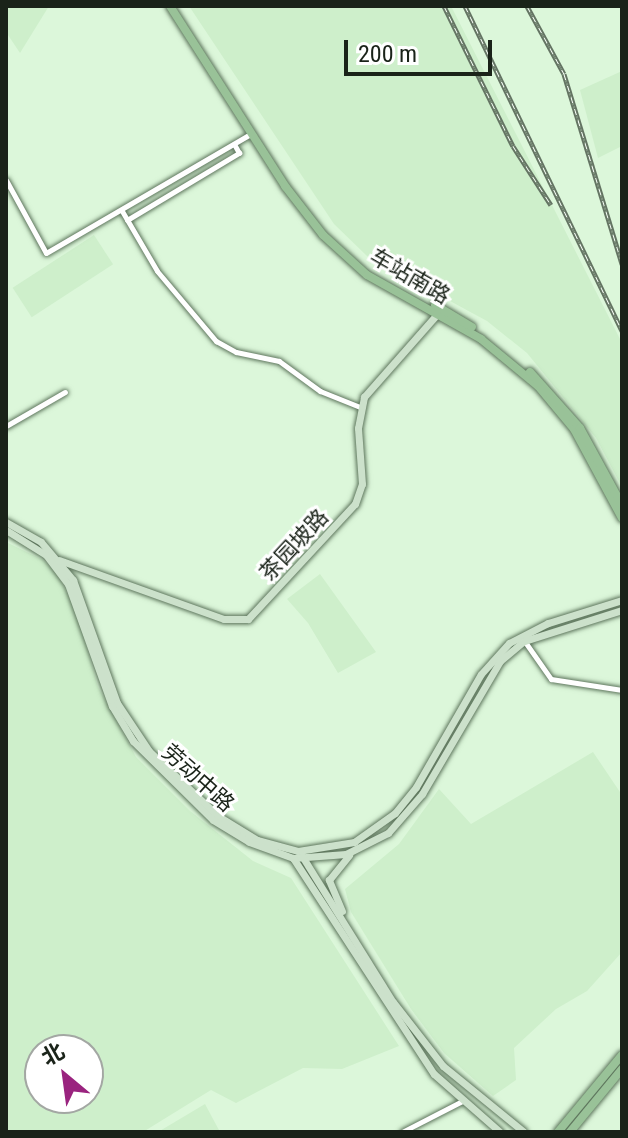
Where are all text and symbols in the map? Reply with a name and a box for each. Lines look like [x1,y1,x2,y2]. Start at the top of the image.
scale bar [348,24,496,74]
text: 200 m [358,40,417,68]
street label: 车站南路 [365,243,455,309]
street label: 茶园坡路 [254,504,334,586]
street label: 劳动中路 [156,739,240,817]
north arrow [24,1034,104,1114]
text: 北 [37,1038,69,1071]

